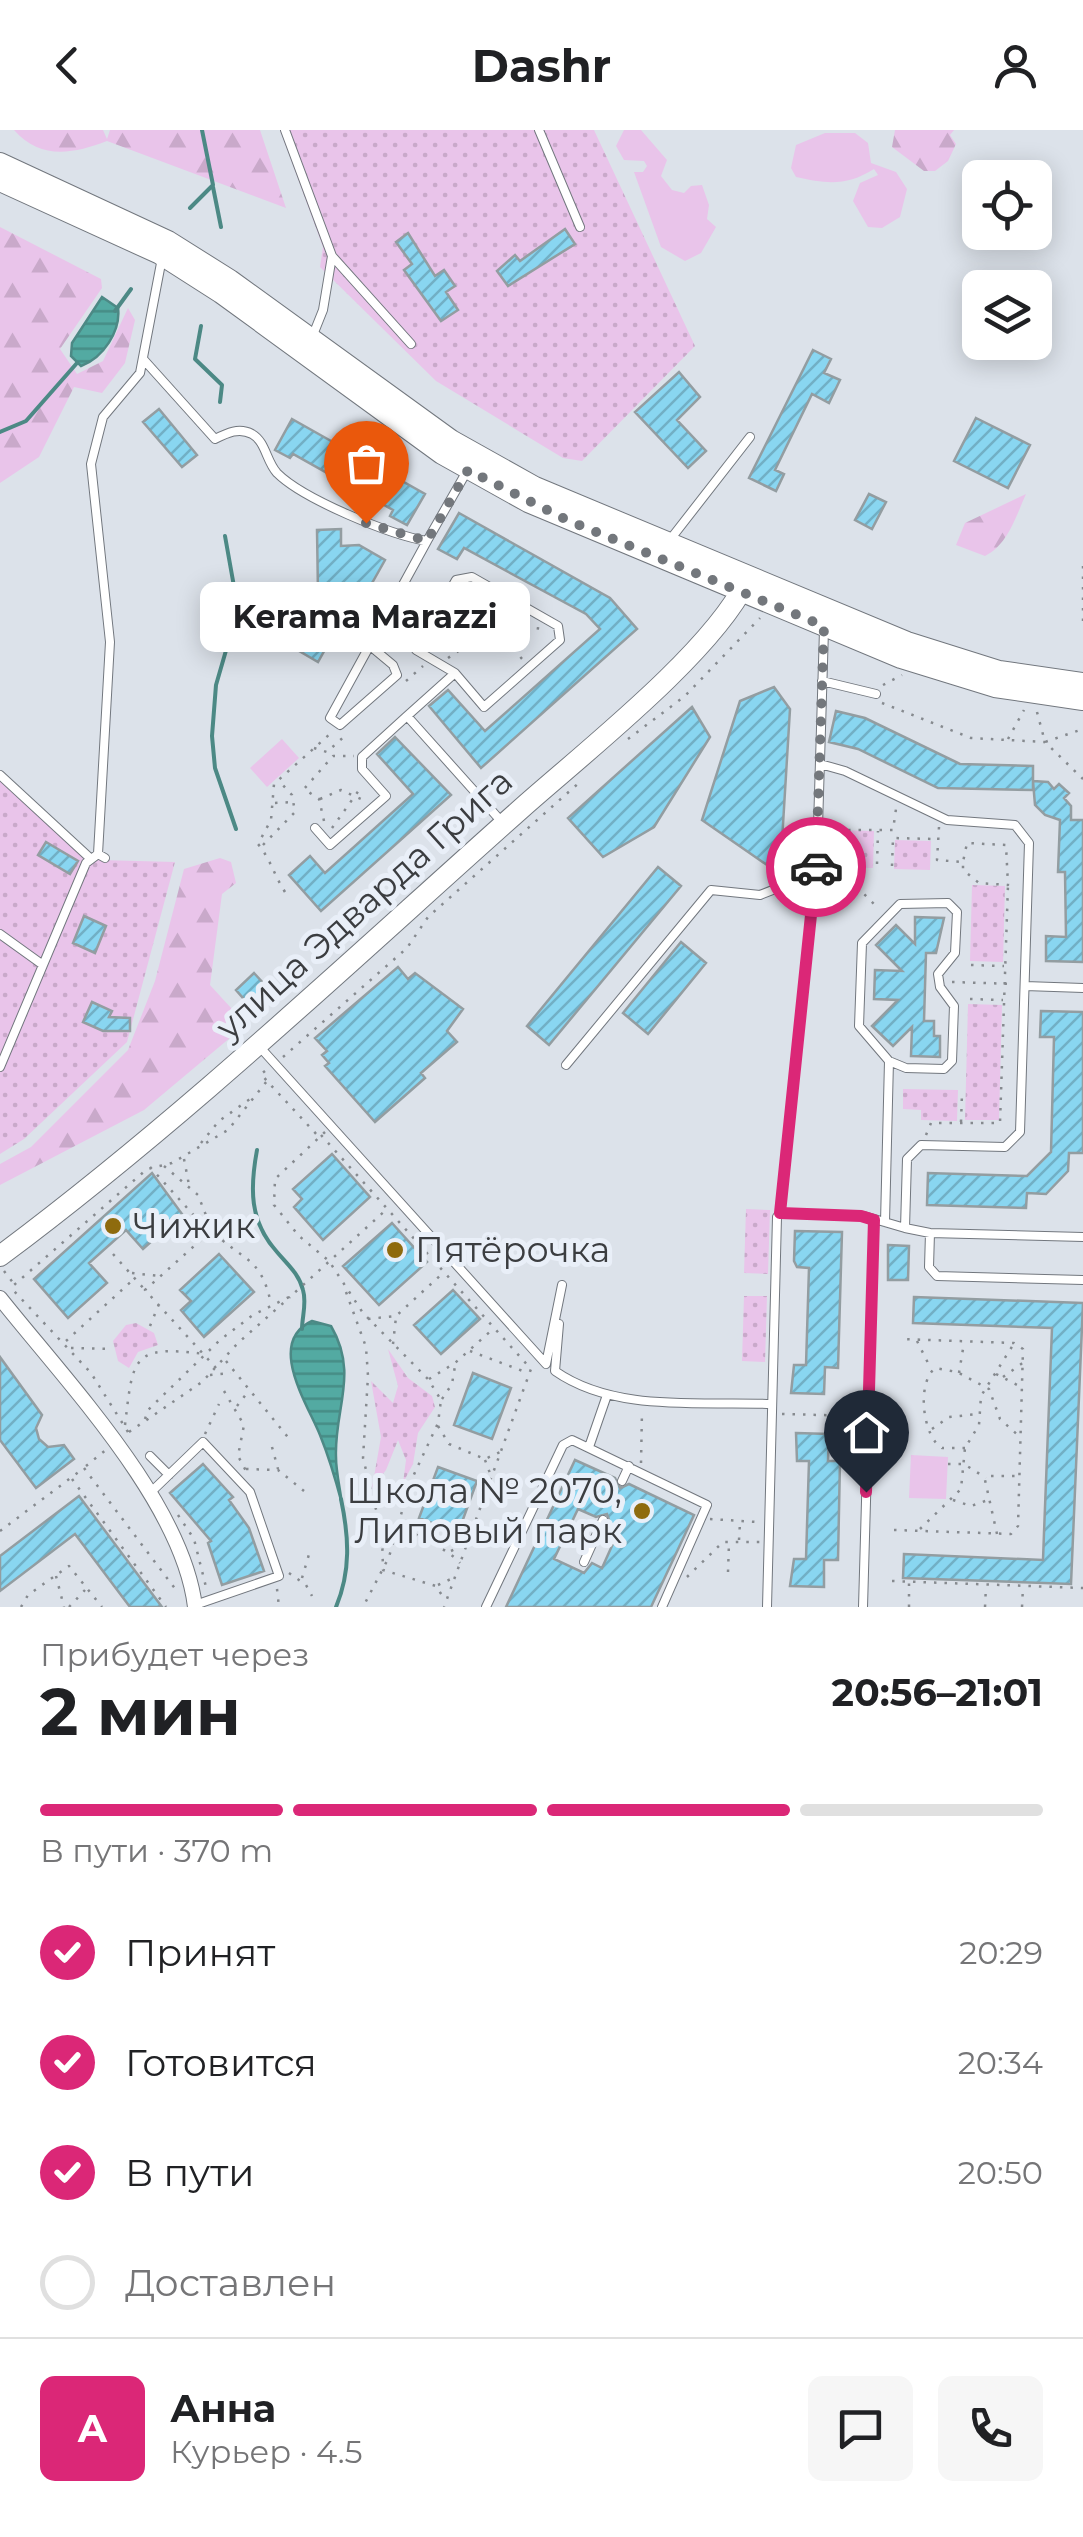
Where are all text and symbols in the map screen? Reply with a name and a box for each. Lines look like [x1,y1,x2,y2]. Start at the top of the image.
icon: back [40,38,95,93]
text: Dashr [472,38,611,93]
icon: person [988,38,1043,93]
map controls [962,160,1052,360]
button: locate [962,160,1052,250]
button: layers [962,270,1052,360]
pin [324,421,409,524]
icon: bag [339,436,394,491]
callout: Kerama Marazzi [201,583,531,653]
text: Kerama Marazzi [233,597,497,636]
street label: улица Эдварда Грига [206,759,521,1049]
courier [766,817,866,917]
icon: car [789,840,844,895]
place label: Чижик [133,1204,255,1247]
marker: Чижик [102,1215,124,1237]
place label: Пятёрочка [415,1228,610,1271]
marker: Пятёрочка [384,1239,406,1261]
pin [824,1390,909,1493]
icon: home [839,1405,894,1460]
place label: Школа № 2070, Липовый парк [346,1469,622,1552]
marker: Школа № 2070, Липовый парк [631,1500,653,1522]
text: Прибудет через [40,1635,309,1674]
text: 20:56–21:01 [832,1669,1043,1716]
text: 2 мин [40,1672,241,1751]
text: В пути · 370 m [40,1831,273,1870]
icon: check [40,1925,95,1980]
text: Принят [125,1929,275,1976]
text: 20:29 [959,1933,1043,1972]
icon: check [40,2035,95,2090]
text: Готовится [125,2039,317,2086]
text: 20:34 [958,2043,1043,2082]
icon: check [40,2145,95,2200]
text: В пути [125,2149,254,2196]
text: 20:50 [958,2153,1043,2192]
text: Доставлен [125,2259,336,2306]
button: chat [808,2376,913,2481]
button: phone [938,2376,1043,2481]
text: Анна [170,2385,276,2432]
text: А [77,2405,108,2452]
text: Курьер · 4.5 [170,2432,363,2471]

